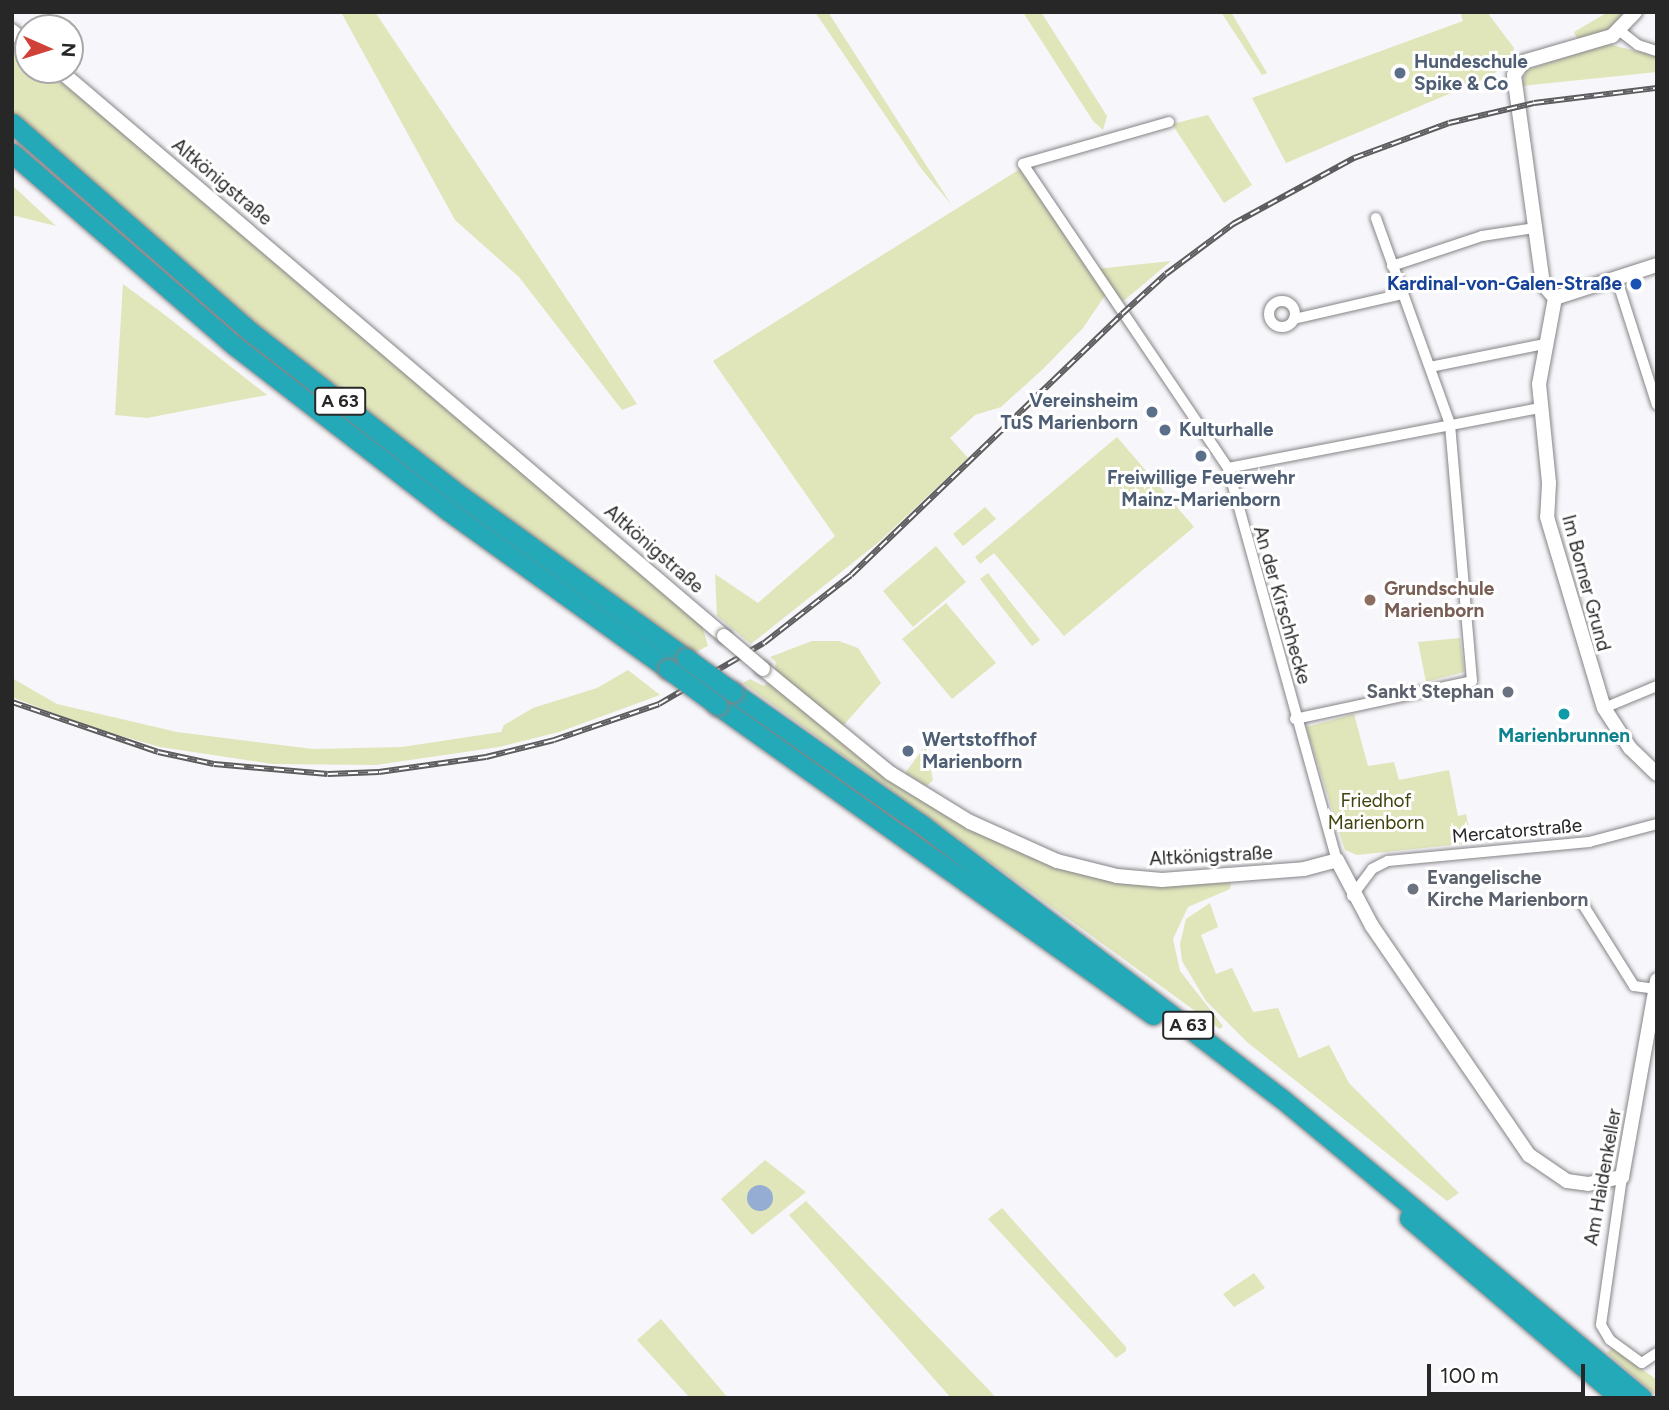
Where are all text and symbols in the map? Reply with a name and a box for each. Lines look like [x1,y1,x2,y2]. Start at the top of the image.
north arrow [14,14,84,84]
text: N [57,42,80,58]
place label: Hundeschule Spike & Co [1414,51,1528,95]
marker: Hundeschule Spike & Co [1392,65,1408,81]
street label: Altkönigstraße [167,134,277,230]
place label: Kardinal-von-Galen-Straße [1387,273,1622,295]
marker: Kardinal-von-Galen-Straße [1628,276,1644,292]
road number: A 63 [314,386,366,416]
place label: Vereinsheim TuS Marienborn [1001,390,1138,434]
marker: Vereinsheim TuS Marienborn [1144,404,1160,420]
place label: Kulturhalle [1179,419,1273,441]
marker: Kulturhalle [1157,422,1173,438]
marker: Freiwillige Feuerwehr Mainz-Marienborn [1193,448,1209,464]
place label: Freiwillige Feuerwehr Mainz-Marienborn [1107,467,1295,511]
street label: Altkönigstraße [600,500,708,598]
street label: Im Borner Grund [1557,512,1615,654]
street label: An der Kirschhecke [1248,523,1316,687]
place label: Grundschule Marienborn [1384,578,1494,622]
marker: Grundschule Marienborn [1362,592,1378,608]
place label: Sankt Stephan [1366,681,1494,703]
marker: Sankt Stephan [1500,684,1516,700]
marker: Marienbrunnen [1556,706,1572,722]
place label: Marienbrunnen [1498,725,1630,747]
place label: Wertstoffhof Marienborn [922,729,1037,773]
marker: Wertstoffhof Marienborn [900,743,916,759]
park label: Friedhof Marienborn [1328,790,1424,834]
street label: Mercatorstraße [1451,814,1583,848]
street label: Altkönigstraße [1149,841,1273,871]
place label: Evangelische Kirche Marienborn [1427,867,1588,911]
marker: Evangelische Kirche Marienborn [1405,881,1421,897]
road number: A 63 [1162,1010,1214,1040]
street label: Am Haidenkeller [1580,1107,1626,1247]
scale bar [1431,1350,1588,1394]
text: 100 m [1440,1363,1499,1388]

